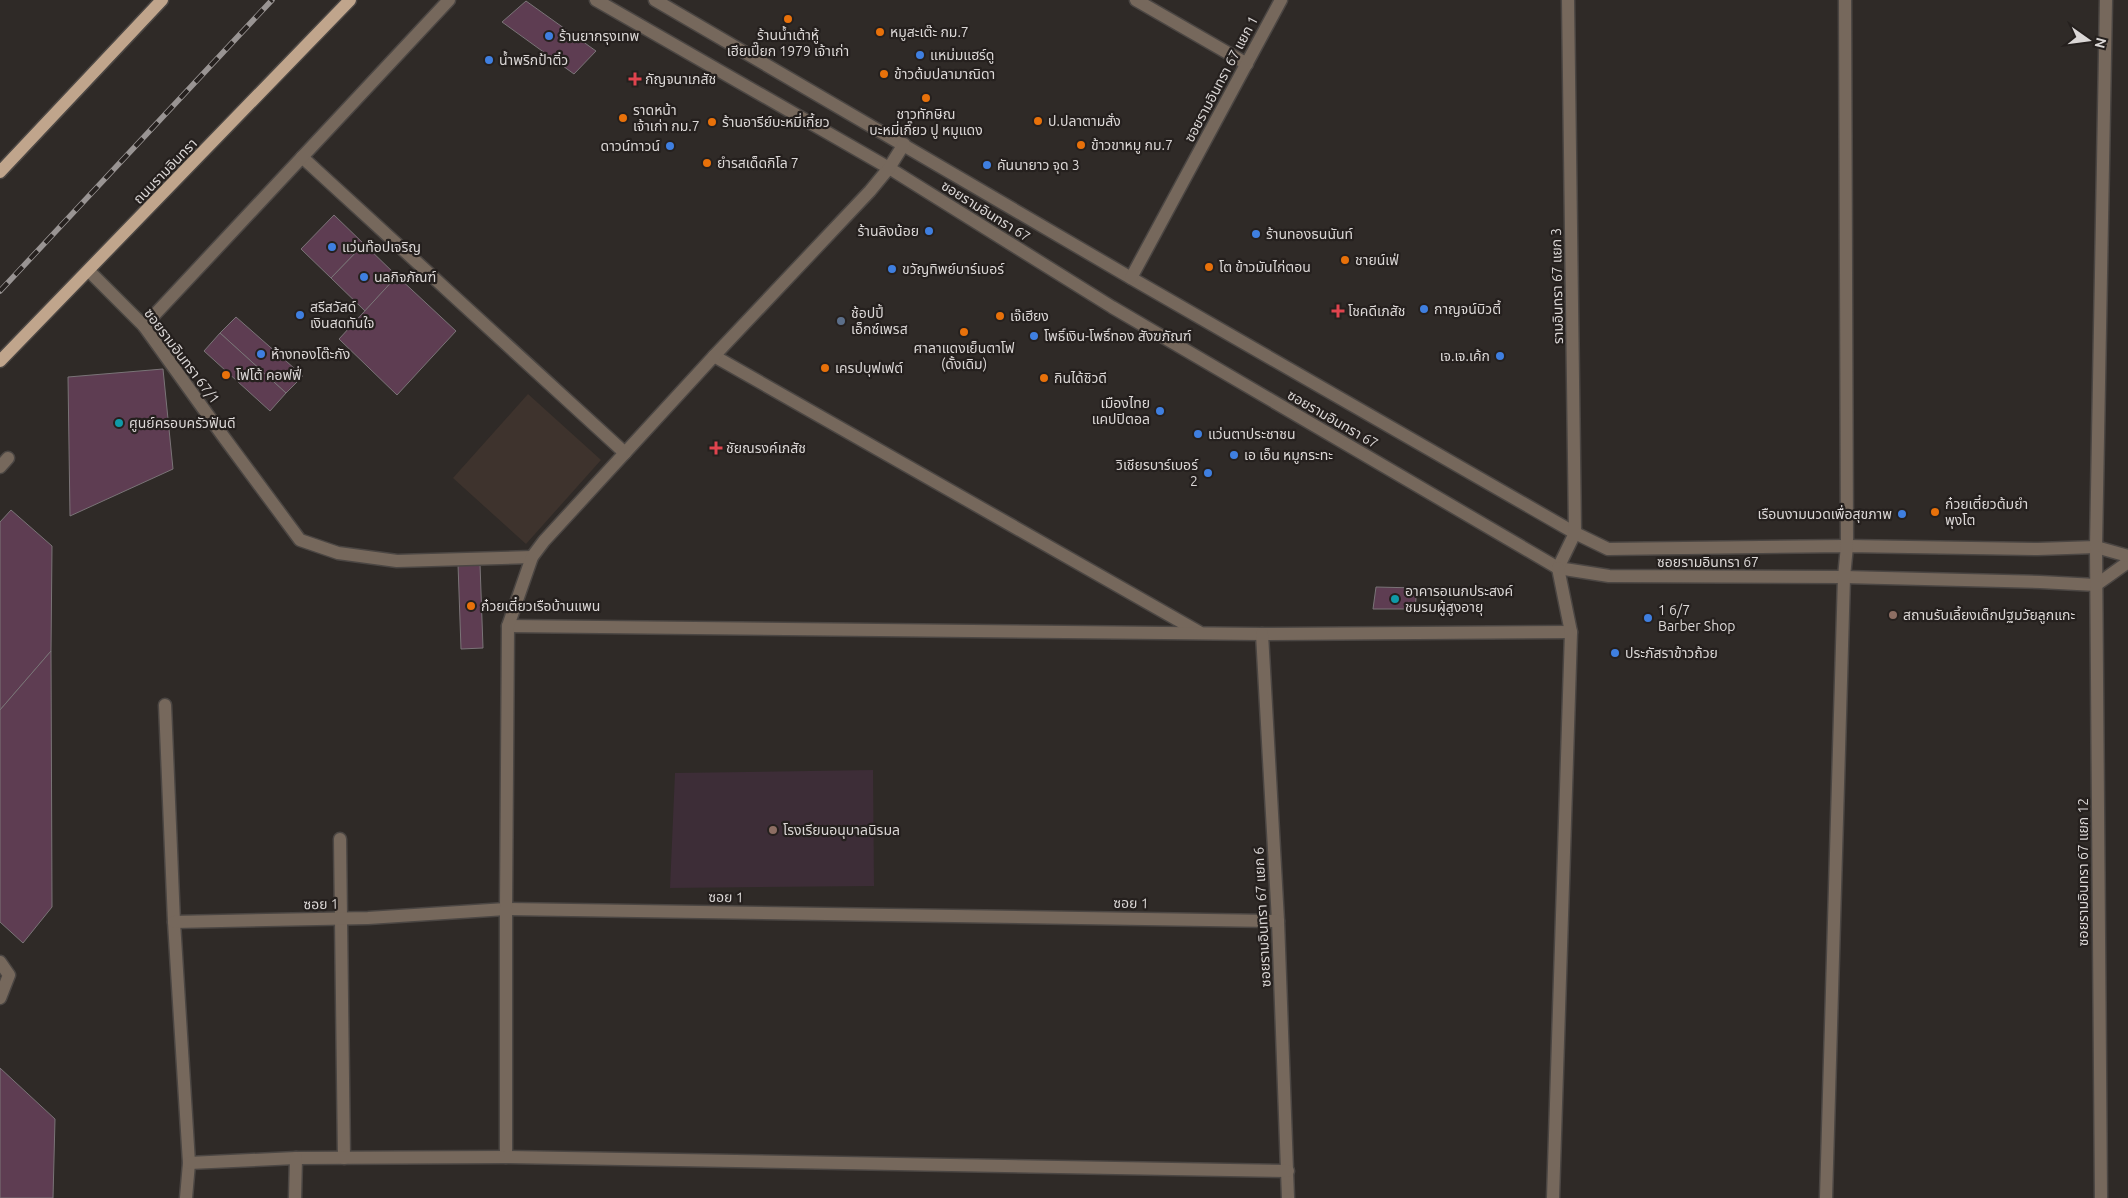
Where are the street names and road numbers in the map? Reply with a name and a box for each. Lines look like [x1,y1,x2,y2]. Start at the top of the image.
street label: ซอยรามอินทรา 67 แยก 1 [1181,13,1261,145]
street label: ถนนรามอินทรา [130,135,200,207]
street label: ซอยรามอินทรา 67 [939,177,1033,245]
street label: รามอินทรา 67 แยก 3 [1548,228,1566,344]
street label: ซอยรามอินทรา 67/1 [141,305,223,407]
street label: ซอยรามอินทรา 67 [1285,387,1381,451]
street label: ซอยรามอินทรา 67 [1657,554,1759,570]
street label: ซอยรามอินทรา 67 แยก 12 [2075,798,2091,946]
street label: ซอยรามอินทรา 67 แยก 6 [1250,846,1274,988]
street label: ซอย 1 [708,889,744,905]
street label: ซอย 1 [1113,895,1149,911]
street label: ซอย 1 [303,896,339,912]

